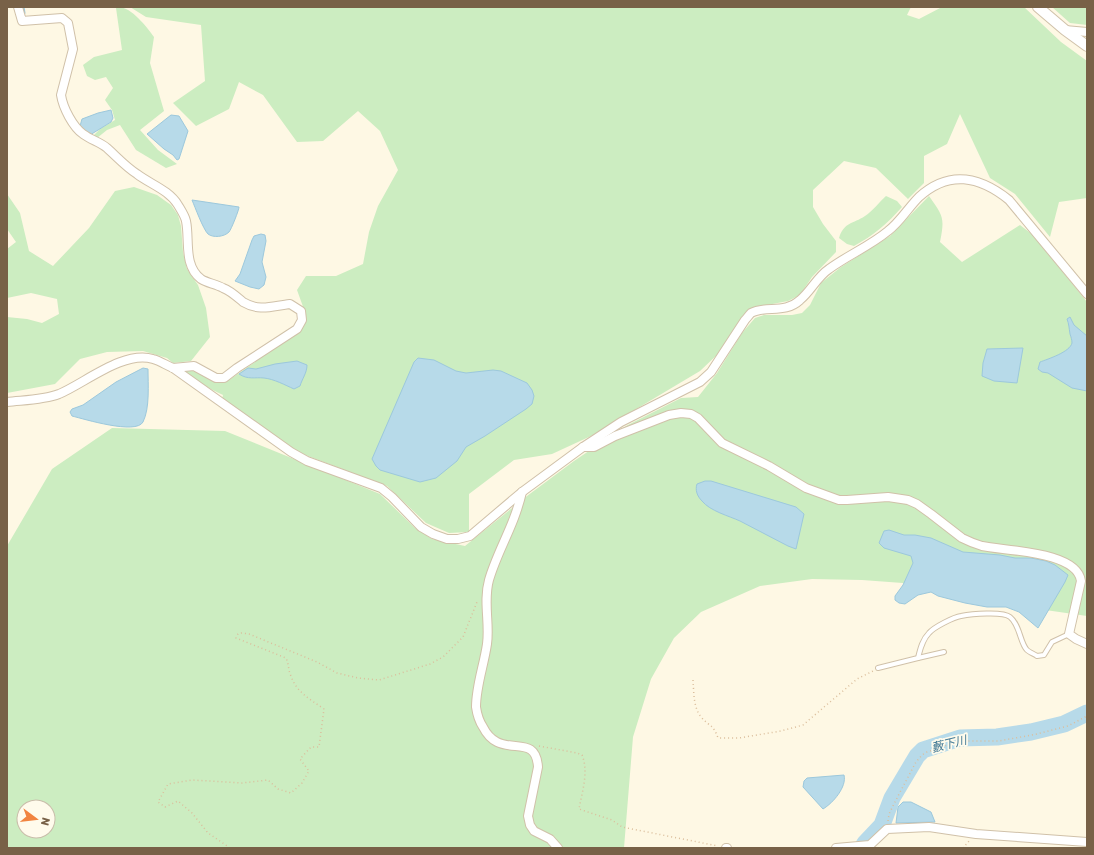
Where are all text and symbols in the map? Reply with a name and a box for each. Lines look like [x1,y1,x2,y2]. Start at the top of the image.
water label: 藪下川 [930,732,970,755]
north arrow [16,799,56,839]
text: N [38,816,52,827]

